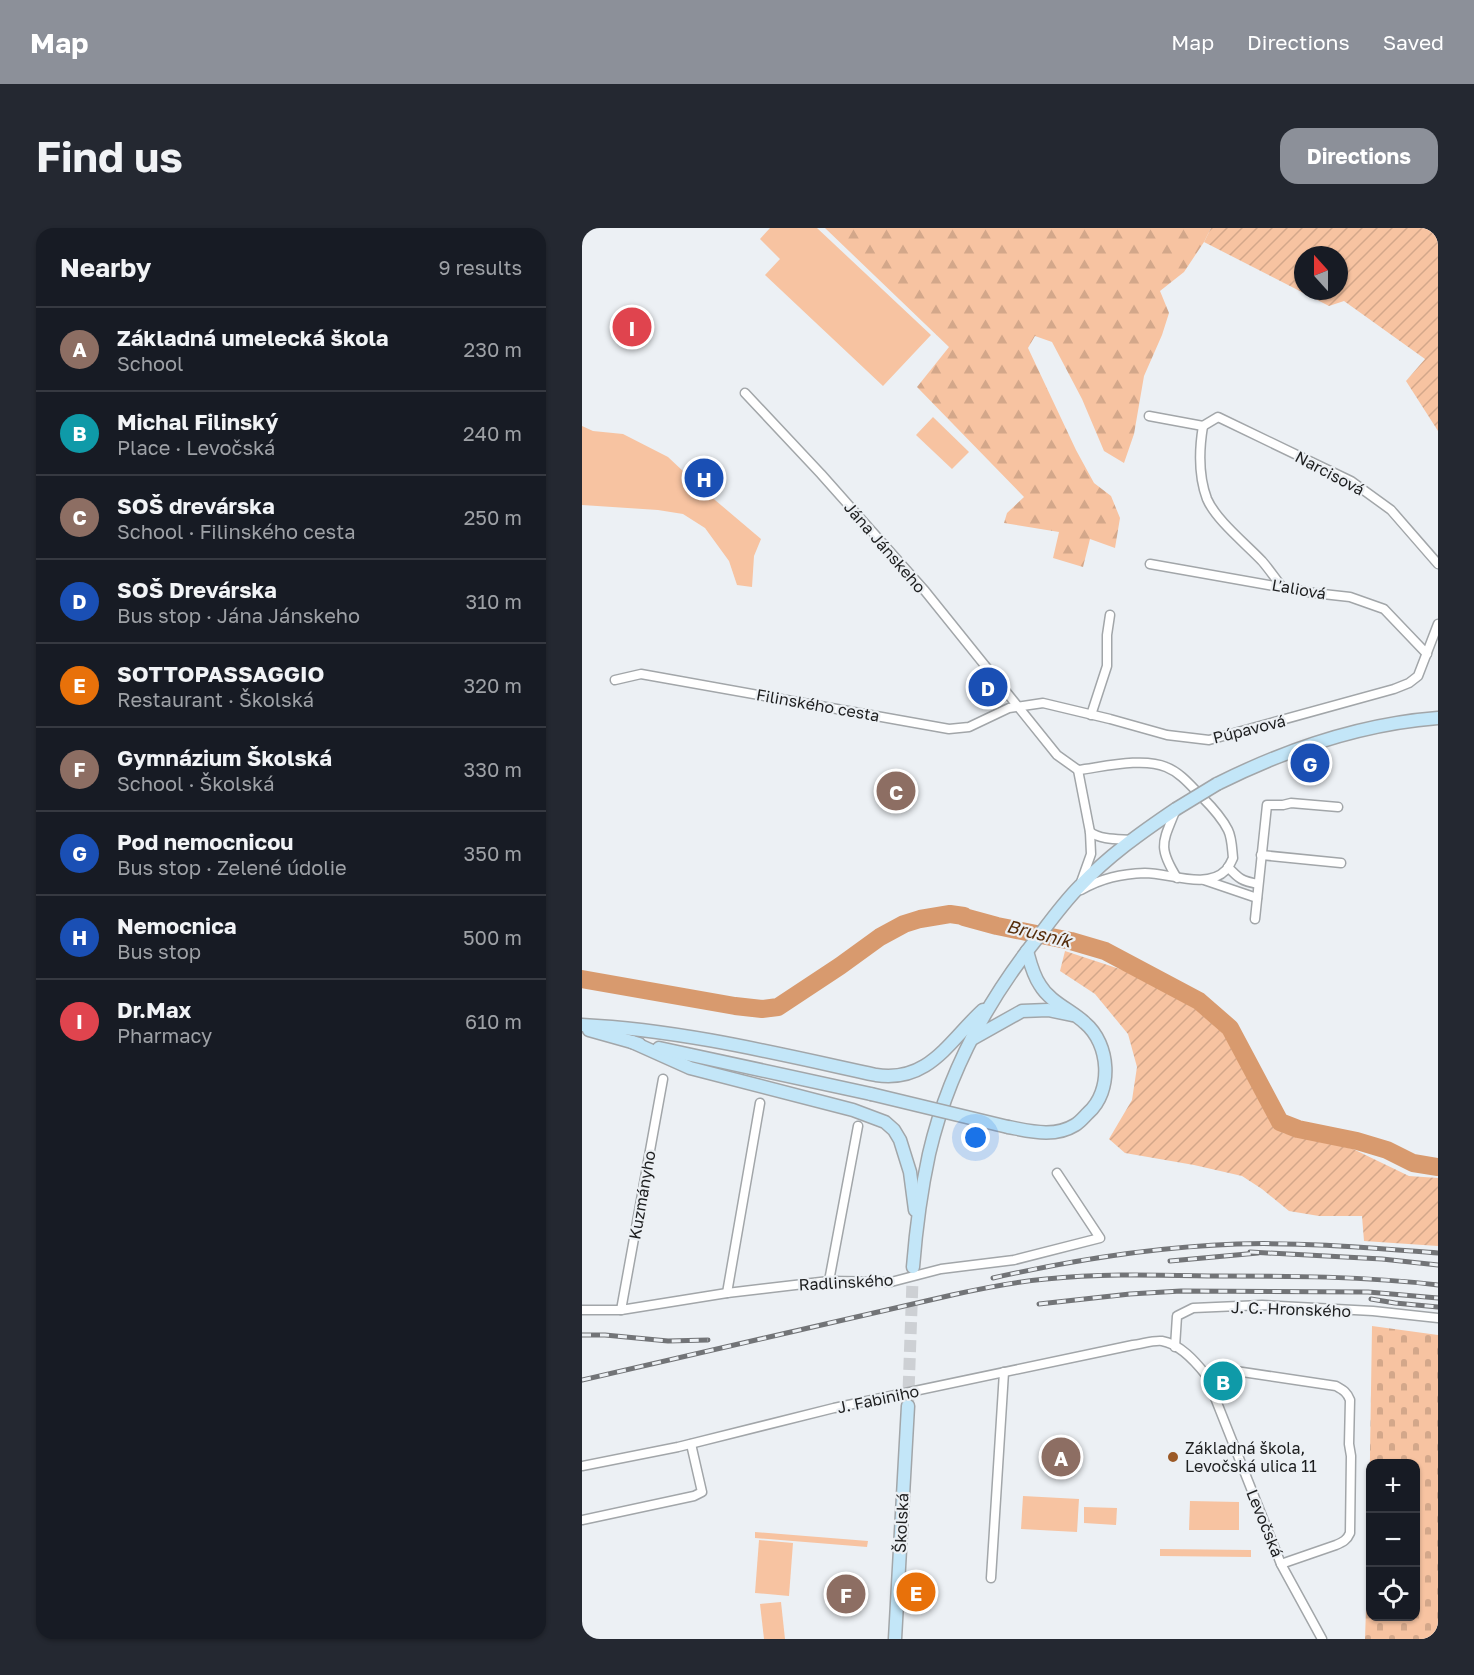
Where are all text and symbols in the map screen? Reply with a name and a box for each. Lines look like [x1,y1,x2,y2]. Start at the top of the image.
text: Map [30,26,88,59]
text: Map [1171,29,1214,55]
text: Directions [1247,29,1350,55]
text: Saved [1383,29,1444,55]
button: Directions [1280,128,1438,184]
text: Find us [36,131,183,181]
north arrow [1294,246,1348,300]
text: Nearby [60,252,151,283]
text: 9 results [438,255,522,279]
pin: I [613,304,652,350]
text: Základná umelecká škola [117,324,389,351]
text: A [72,337,87,361]
text: 230 m [464,337,522,361]
text: School [117,351,183,375]
text: Michal Filinský [117,408,279,435]
text: B [72,421,87,445]
text: 240 m [463,421,522,445]
text: Place · Levočská [117,435,275,459]
street label: Narcisová [1292,446,1368,500]
pin: H [684,456,724,500]
text: SOŠ drevárska [117,492,275,519]
street label: Jána Jánskeho [840,497,930,597]
text: C [72,505,87,529]
text: 250 m [464,505,522,529]
text: School · Filinského cesta [117,519,356,543]
street label: Ľaliová [1270,574,1328,604]
text: SOŠ Drevárska [117,576,277,603]
text: D [72,589,87,613]
text: 310 m [466,589,522,613]
text: Bus stop · Jána Jánskeho [117,603,360,627]
text: SOTTOPASSAGGIO [117,660,324,687]
pin: D [968,664,1008,710]
text: E [73,673,86,697]
text: 320 m [464,673,522,697]
street label: Filinského cesta [755,684,881,726]
text: Restaurant · Školská [117,687,314,711]
street label: Púpavová [1211,710,1287,748]
pin: G [1290,740,1330,786]
text: Gymnázium Školská [117,744,332,771]
text: F [74,757,85,781]
text: 330 m [464,757,522,781]
pin: C [876,768,916,814]
text: School · Školská [117,771,275,795]
text: Pod nemocnicou [117,828,293,855]
text: G [72,841,87,865]
text: 350 m [464,841,522,865]
text: Bus stop · Zelené údolie [117,855,347,879]
text: Nemocnica [117,912,237,939]
water label: Brusník [1005,914,1076,952]
text: H [72,925,87,949]
text: 500 m [463,925,522,949]
text: Bus stop [117,939,201,963]
text: Dr.Max [117,996,191,1023]
text: I [76,1009,83,1033]
text: 610 m [465,1009,522,1033]
text: Pharmacy [117,1023,212,1047]
your location [961,1123,990,1152]
street label: Kuzmányho [624,1149,660,1241]
street label: Radlinského [798,1270,894,1294]
street label: J. C. Hronského [1231,1297,1351,1321]
pin: B [1204,1358,1242,1404]
street label: J. Fabiniho [835,1381,921,1417]
pin: A [1042,1434,1080,1480]
place label: Základná škola, Levočská ulica 11 [1185,1438,1317,1476]
marker: Základná škola, Levočská ulica 11 [1166,1450,1180,1464]
map controls [1366,1459,1420,1621]
button: + [1366,1459,1420,1513]
street label: Levočská [1242,1486,1288,1560]
street label: Školská [889,1492,913,1554]
button: − [1366,1513,1420,1567]
button: locate [1366,1567,1420,1621]
pin: E [896,1570,936,1614]
pin: F [826,1572,866,1616]

